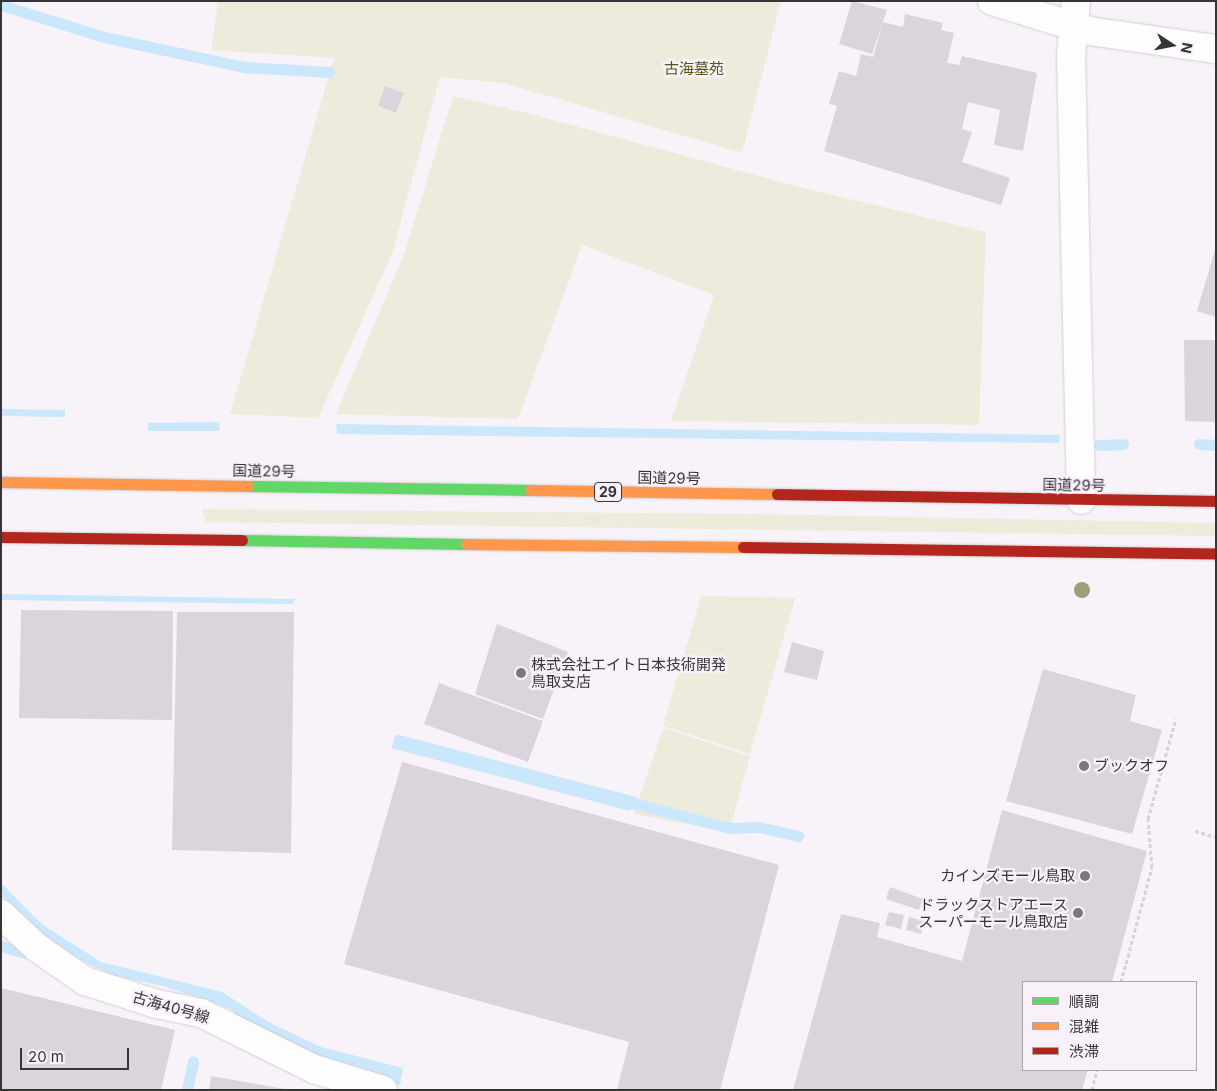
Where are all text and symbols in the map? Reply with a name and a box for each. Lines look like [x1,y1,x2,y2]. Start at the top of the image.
north arrow [1147,20,1197,70]
text: N [1178,41,1197,55]
park label: 古海墓苑 [664,60,724,78]
street label: 国道29号 [232,461,296,481]
street label: 国道29号 [637,468,701,488]
street label: 国道29号 [1042,475,1106,495]
road number: 29 [593,481,623,504]
place label: 株式会社エイト日本技術開発 鳥取支店 [531,655,726,690]
marker: 株式会社エイト日本技術開発 鳥取支店 [515,667,527,679]
place label: ブックオフ [1094,757,1169,775]
marker: ブックオフ [1078,760,1090,772]
place label: カインズモール鳥取 [940,867,1075,885]
marker: カインズモール鳥取 [1079,870,1091,882]
place label: ドラックストアエース スーパーモール鳥取店 [918,895,1068,930]
marker: ドラックストアエース スーパーモール鳥取店 [1072,907,1084,919]
legend [1022,981,1197,1071]
street label: 古海40号線 [130,987,212,1027]
text: 順調 [1069,992,1099,1011]
text: 混雑 [1069,1017,1099,1036]
scale bar [22,1038,131,1070]
text: 渋滞 [1069,1042,1099,1061]
text: 20 m [28,1047,64,1066]

